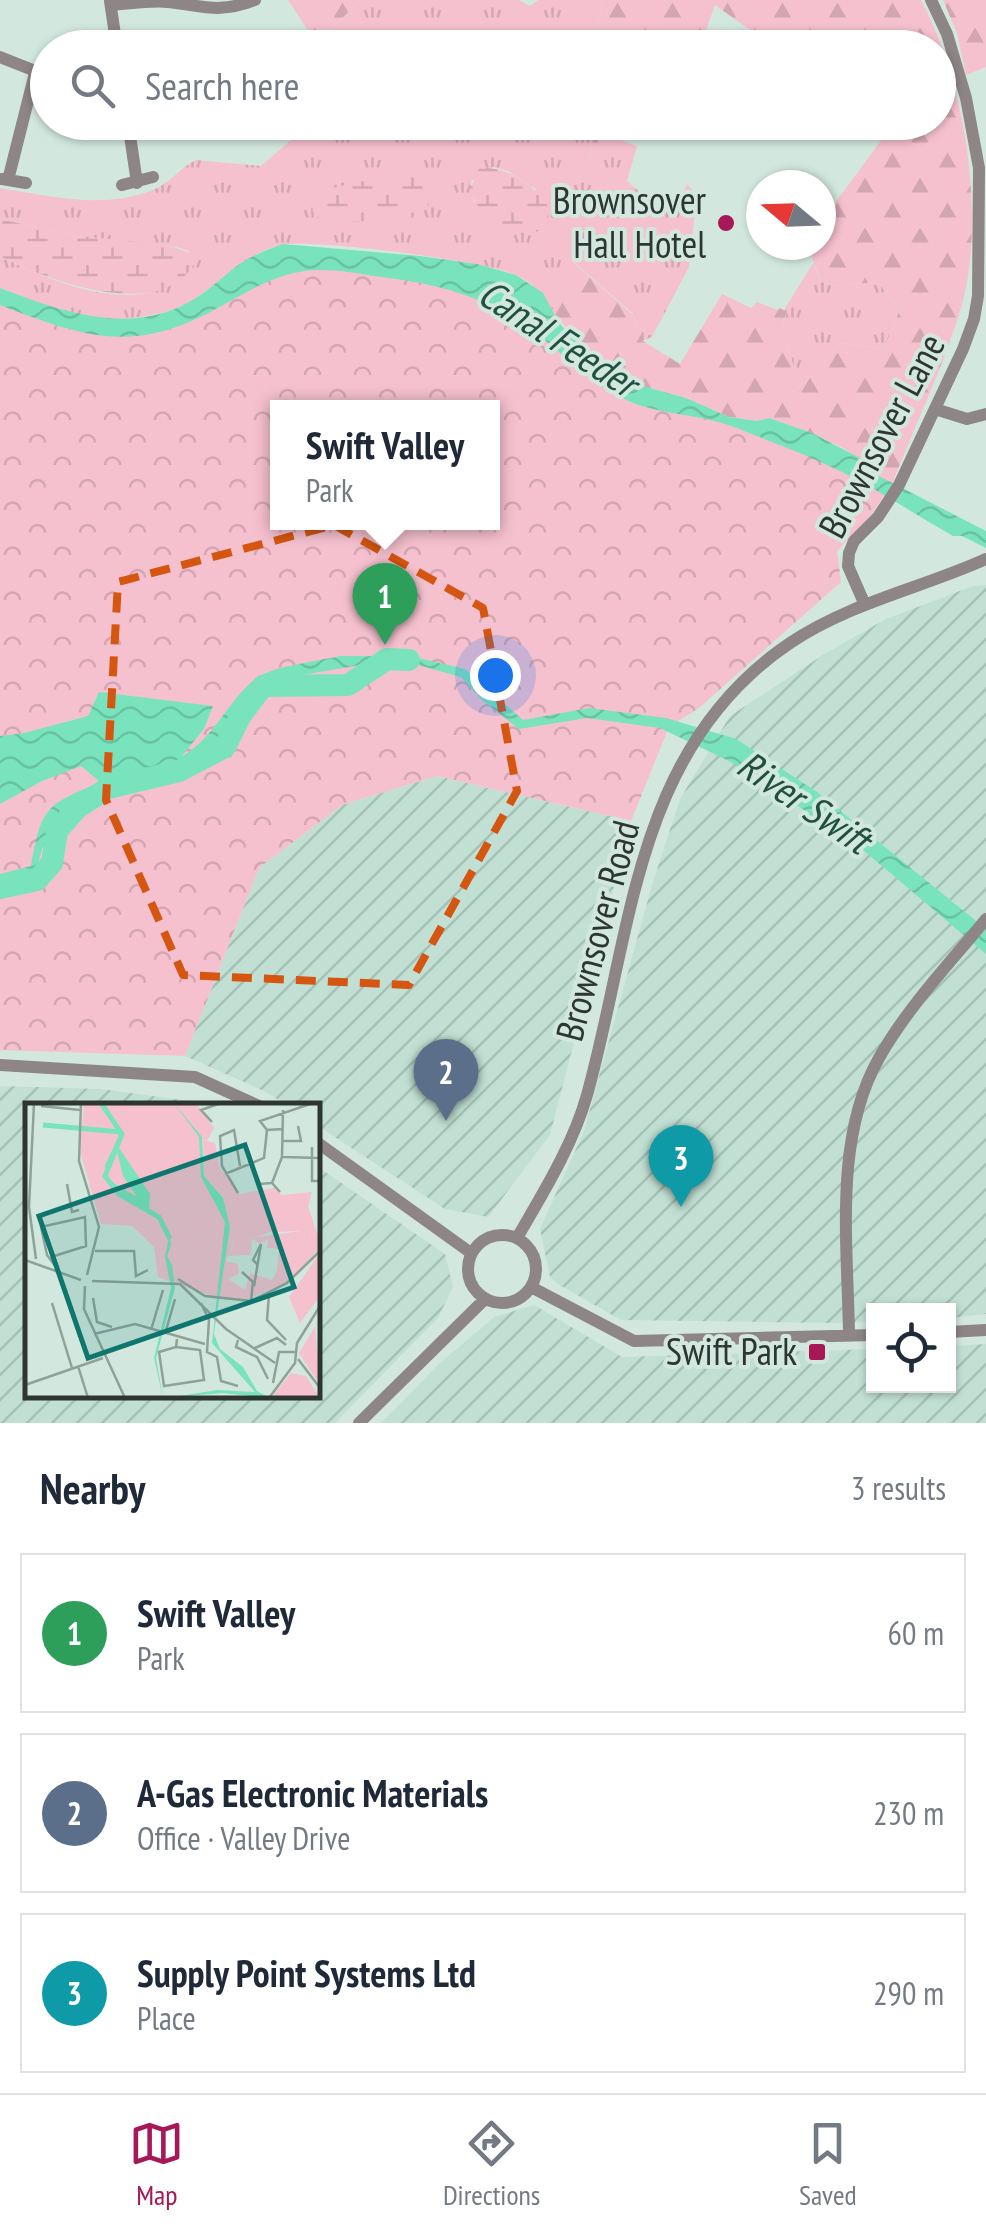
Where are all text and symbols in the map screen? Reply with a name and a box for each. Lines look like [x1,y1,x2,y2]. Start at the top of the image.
search box [30,30,956,140]
icon: search [65,58,120,113]
text: Search here [145,61,299,110]
north arrow [746,170,836,260]
place label: Brownsover Hall Hotel [553,175,707,268]
marker: Brownsover Hall Hotel [715,212,737,234]
water label: Canal Feeder [469,267,652,411]
street label: Brownsover Lane [806,325,955,546]
popup [270,400,500,530]
text: Swift Valley [306,420,464,469]
text: Park [306,469,353,511]
pin: 1 [352,562,418,645]
your location [470,650,521,701]
water label: River Swift [728,738,884,867]
street label: Brownsover Road [544,815,649,1046]
pin: 2 [414,1038,478,1121]
inset map [25,1103,320,1398]
pin: 3 [648,1124,714,1207]
map controls [866,1303,956,1393]
button: locate [866,1303,956,1393]
place label: Swift Park [666,1326,797,1375]
marker: Swift Park [806,1341,828,1363]
text: Nearby [40,1461,145,1516]
text: 3 results [851,1467,946,1509]
text: Swift Valley [137,1588,295,1637]
text: 1 [67,1612,82,1654]
text: 60 m [888,1612,944,1654]
text: Park [137,1637,185,1679]
text: A-Gas Electronic Materials [137,1768,488,1817]
text: 2 [67,1792,82,1834]
text: 230 m [873,1792,944,1834]
text: Office · Valley Drive [137,1817,350,1859]
text: Supply Point Systems Ltd [137,1948,476,1997]
text: 3 [67,1972,82,2014]
text: 290 m [873,1972,944,2014]
text: Place [137,1997,196,2039]
tab: Map [129,2116,184,2213]
tab: Directions [443,2116,540,2213]
tab: Saved [799,2116,857,2213]

